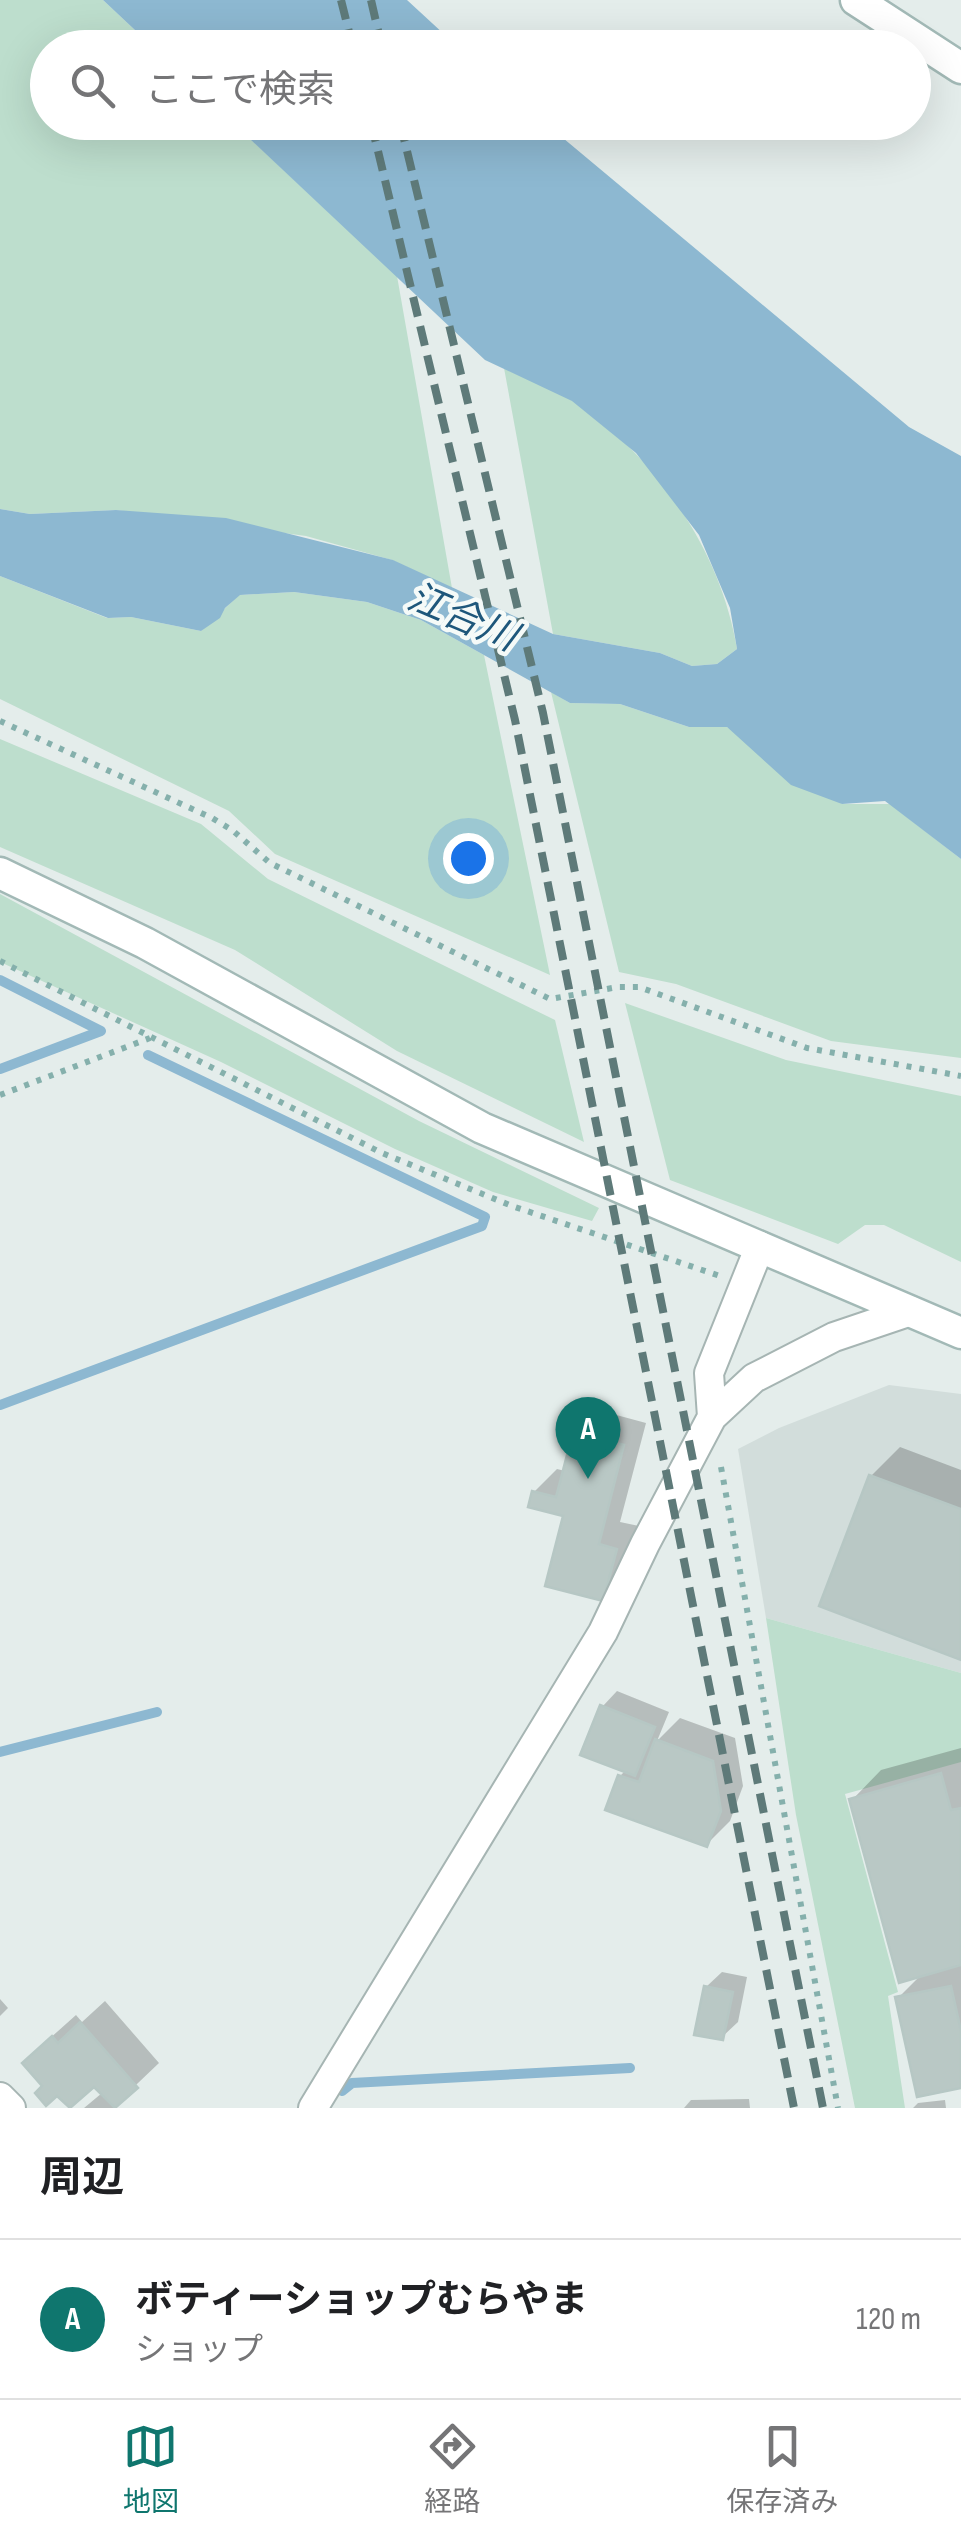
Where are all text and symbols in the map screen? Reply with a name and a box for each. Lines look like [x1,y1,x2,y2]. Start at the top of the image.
search box [30,30,931,140]
icon: search [65,58,120,113]
text: ここで検索 [145,68,335,113]
water label: 江合川 [401,575,527,663]
your location [443,833,494,884]
pin: A [556,1396,620,1479]
text: 周辺 [40,2153,124,2204]
text: ボティーショップむらやま [135,2278,588,2323]
text: A [65,2300,80,2339]
text: 120 m [856,2300,921,2339]
text: ショップ [135,2331,263,2370]
tab: 地図 [123,2419,179,2519]
tab: 経路 [424,2419,480,2519]
tab: 保存済み [726,2419,838,2519]

